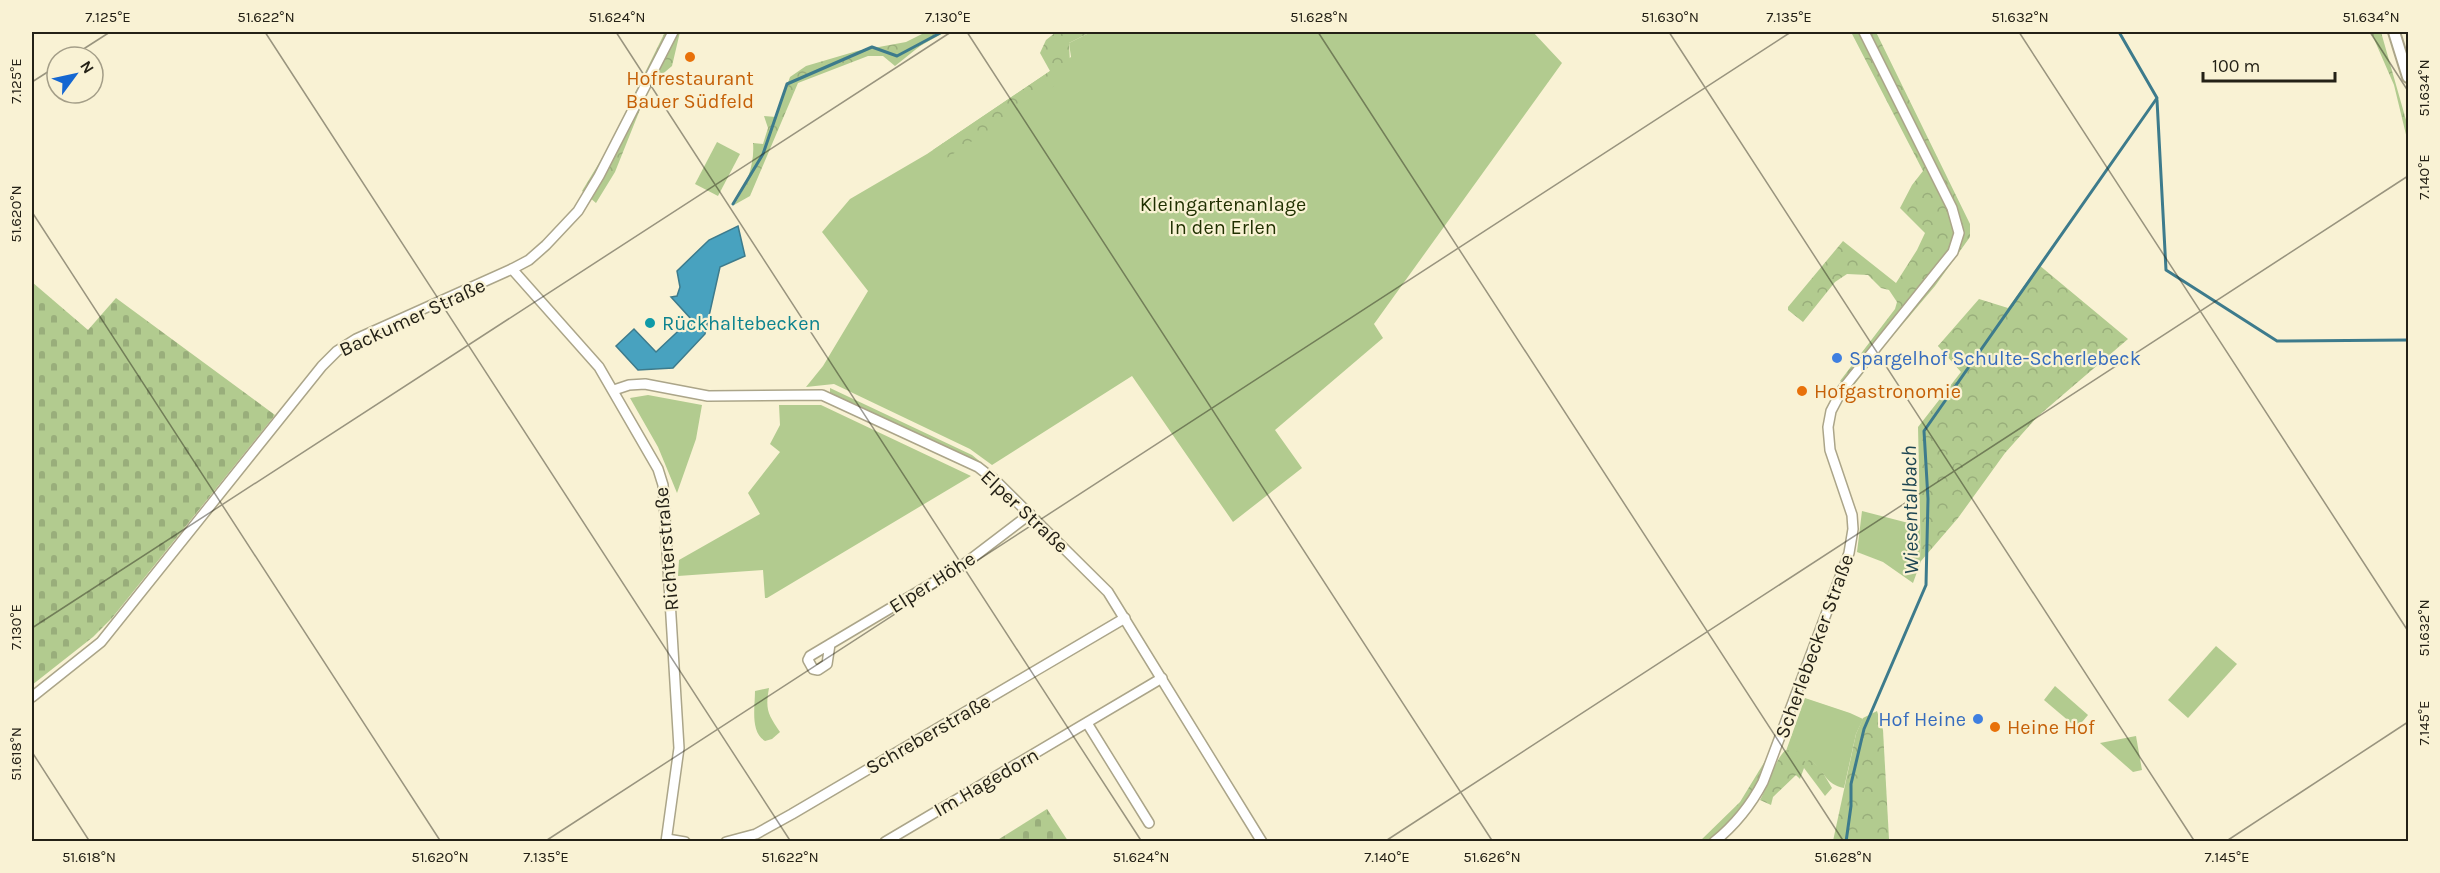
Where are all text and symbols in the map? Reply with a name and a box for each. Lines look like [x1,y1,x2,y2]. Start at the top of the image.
text: 7.125°E [85,8,131,26]
text: 51.622°N [237,8,295,26]
text: 51.624°N [588,8,646,26]
text: 7.130°E [925,8,971,26]
text: 51.628°N [1290,8,1348,26]
text: 51.630°N [1641,8,1699,26]
text: 7.135°E [1766,8,1812,26]
text: 51.632°N [1991,8,2049,26]
text: 51.634°N [2342,8,2400,26]
north arrow [45,45,105,105]
scale bar [2203,45,2335,83]
marker: Hofrestaurant Bauer Südfeld [683,50,697,64]
text: 100 m [2212,55,2260,77]
text: N [76,57,98,77]
text: 7.125°E [7,58,25,104]
text: 51.634°N [2415,59,2433,117]
place label: Hofrestaurant Bauer Südfeld [626,67,754,113]
text: 7.140°E [2415,154,2433,200]
text: 51.620°N [7,185,25,243]
park label: Kleingartenanlage In den Erlen [1140,193,1306,239]
street label: Backumer Straße [336,274,489,361]
place label: Rückhaltebecken [662,312,820,335]
marker: Rückhaltebecken [643,316,657,330]
place label: Spargelhof Schulte-Scherlebeck [1849,347,2141,370]
marker: Spargelhof Schulte-Scherlebeck [1830,351,1844,365]
place label: Hofgastronomie [1814,380,1961,403]
marker: Hofgastronomie [1795,384,1809,398]
water label: Wiesentalbach [1897,445,1923,575]
street label: Elper Straße [976,465,1073,558]
street label: Richterstraße [650,486,683,612]
street label: Elper Höhe [885,547,980,618]
street label: Scherlebecker Straße [1770,551,1858,741]
text: 51.632°N [2415,599,2433,657]
text: 7.130°E [7,604,25,650]
street label: Schreberstraße [862,689,995,779]
text: 7.145°E [2415,700,2433,746]
place label: Hof Heine [1878,708,1966,731]
marker: Hof Heine [1971,712,1985,726]
place label: Heine Hof [2007,716,2095,739]
marker: Heine Hof [1988,720,2002,734]
text: 51.618°N [7,727,25,781]
street label: Im Hagedorn [930,743,1043,822]
text: 51.618°N [62,848,116,866]
text: 51.620°N [411,848,469,866]
text: 7.135°E [523,848,569,866]
text: 51.622°N [761,848,819,866]
text: 51.624°N [1112,848,1170,866]
text: 7.140°E [1364,848,1410,866]
text: 51.626°N [1463,848,1521,866]
text: 51.628°N [1814,848,1872,866]
text: 7.145°E [2204,848,2250,866]

